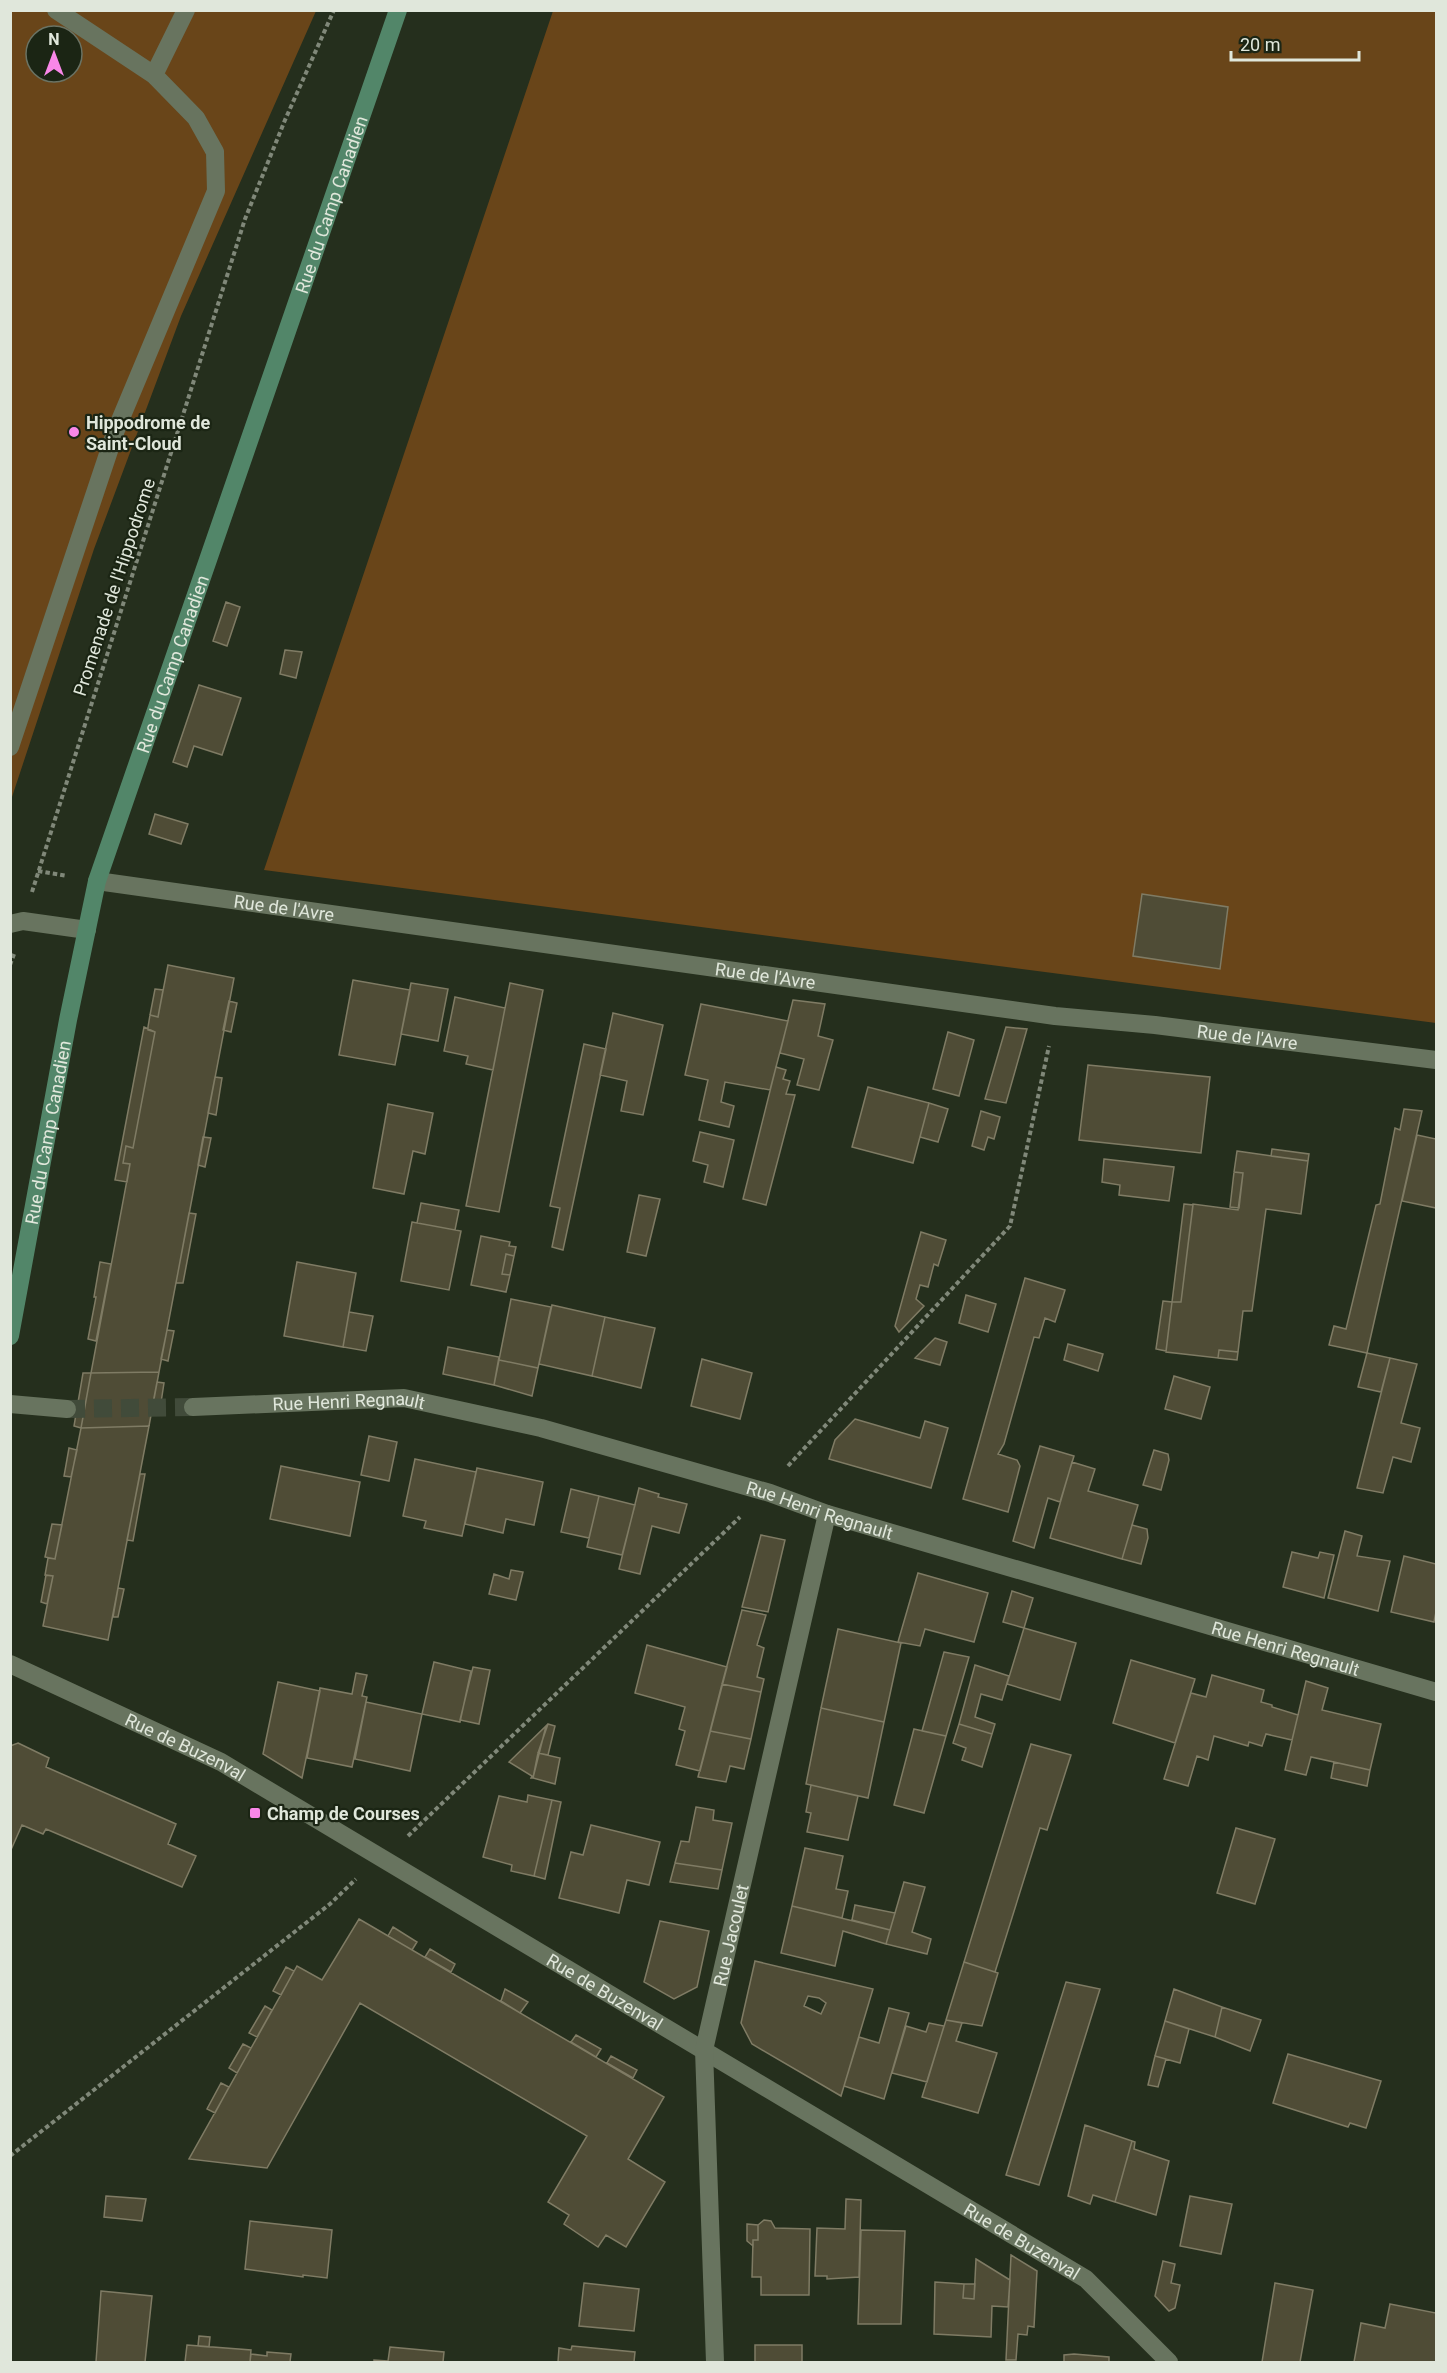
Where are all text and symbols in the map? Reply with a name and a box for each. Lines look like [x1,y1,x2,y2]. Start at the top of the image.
north arrow [24,24,84,84]
scale bar [1231,24,1358,62]
text: N [48,30,60,49]
text: 20 m [1240,34,1280,55]
street label: Rue du Camp Canadien [290,113,371,296]
place label: Hippodrome de Saint-Cloud [86,412,210,454]
marker: Hippodrome de Saint-Cloud [67,425,81,439]
street label: Promenade de l'Hippodrome [69,475,159,699]
street label: Rue du Camp Canadien [132,572,212,756]
street label: Rue de l'Avre [233,890,336,925]
street label: Rue de l'Avre [714,958,817,993]
street label: Rue de l'Avre [1196,1020,1299,1053]
street label: Rue du Camp Canadien [20,1039,75,1226]
street label: Rue Henri Regnault [272,1387,427,1414]
street label: Rue Henri Regnault [744,1476,896,1543]
street label: Rue Henri Regnault [1209,1616,1362,1680]
street label: Rue de Buzenval [122,1709,250,1785]
place label: Champ de Courses [267,1803,420,1824]
marker: Champ de Courses [248,1806,262,1820]
street label: Rue Jacoulet [708,1882,752,1988]
street label: Rue de Buzenval [543,1949,667,2034]
street label: Rue de Buzenval [960,2198,1084,2284]

